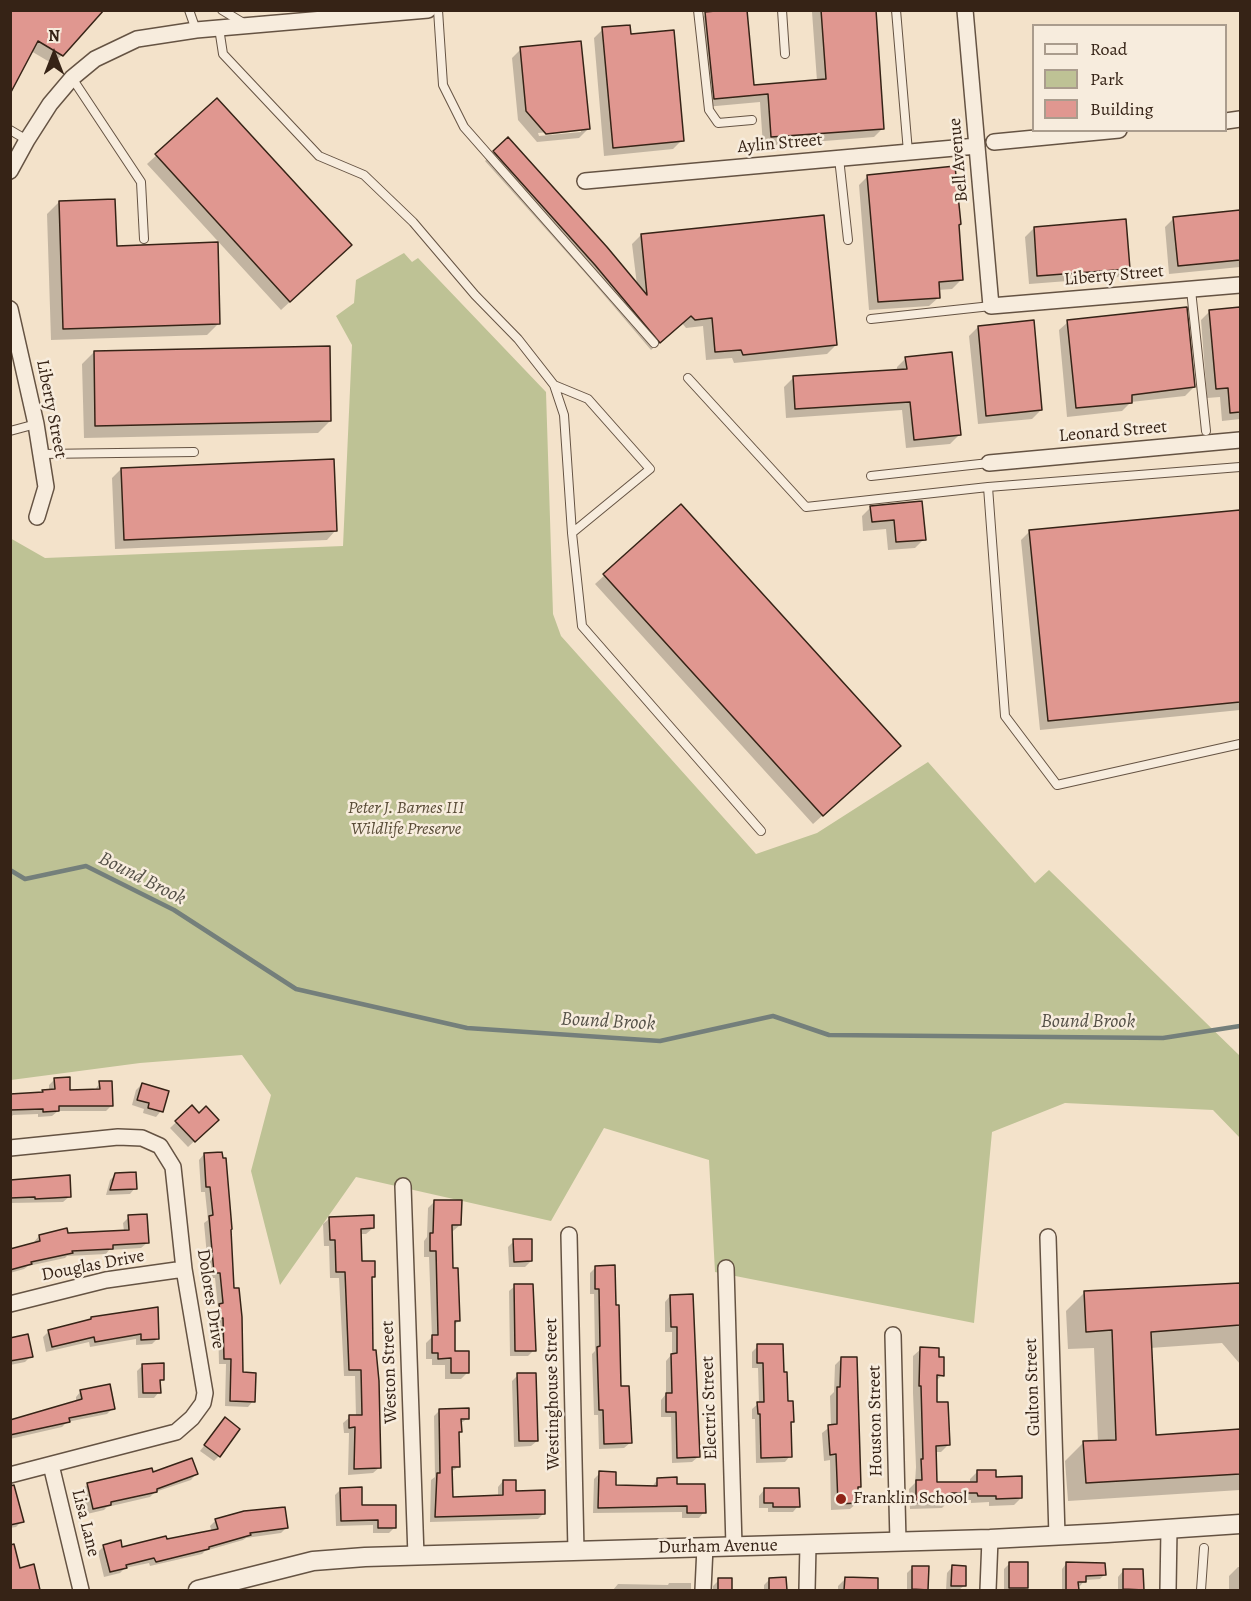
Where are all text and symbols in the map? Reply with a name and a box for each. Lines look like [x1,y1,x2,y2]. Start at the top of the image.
north arrow [24,24,84,84]
legend [1032,24,1227,132]
text: N [48,25,60,47]
text: Road [1090,37,1127,61]
text: Park [1090,67,1124,91]
text: Building [1090,97,1154,121]
street label: Bell Avenue [945,117,973,203]
street label: Aylin Street [737,130,823,158]
street label: Liberty Street [1063,261,1165,291]
street label: Liberty Street [31,358,71,460]
street label: Leonard Street [1058,417,1168,447]
park label: Peter J. Barnes III Wildlife Preserve [348,798,464,840]
water label: Bound Brook [94,847,190,911]
water label: Bound Brook [560,1008,656,1036]
water label: Bound Brook [1041,1010,1135,1034]
street label: Douglas Drive [40,1245,146,1287]
street label: Dolores Drive [191,1247,229,1351]
street label: Westinghouse Street [541,1318,565,1470]
street label: Weston Street [377,1320,403,1424]
street label: Gulton Street [1020,1337,1046,1437]
street label: Electric Street [697,1356,723,1460]
street label: Houston Street [864,1365,888,1477]
street label: Lisa Lane [66,1487,104,1559]
place label: Franklin School [853,1488,967,1510]
marker: Franklin School [834,1492,848,1506]
street label: Durham Avenue [658,1535,778,1559]

